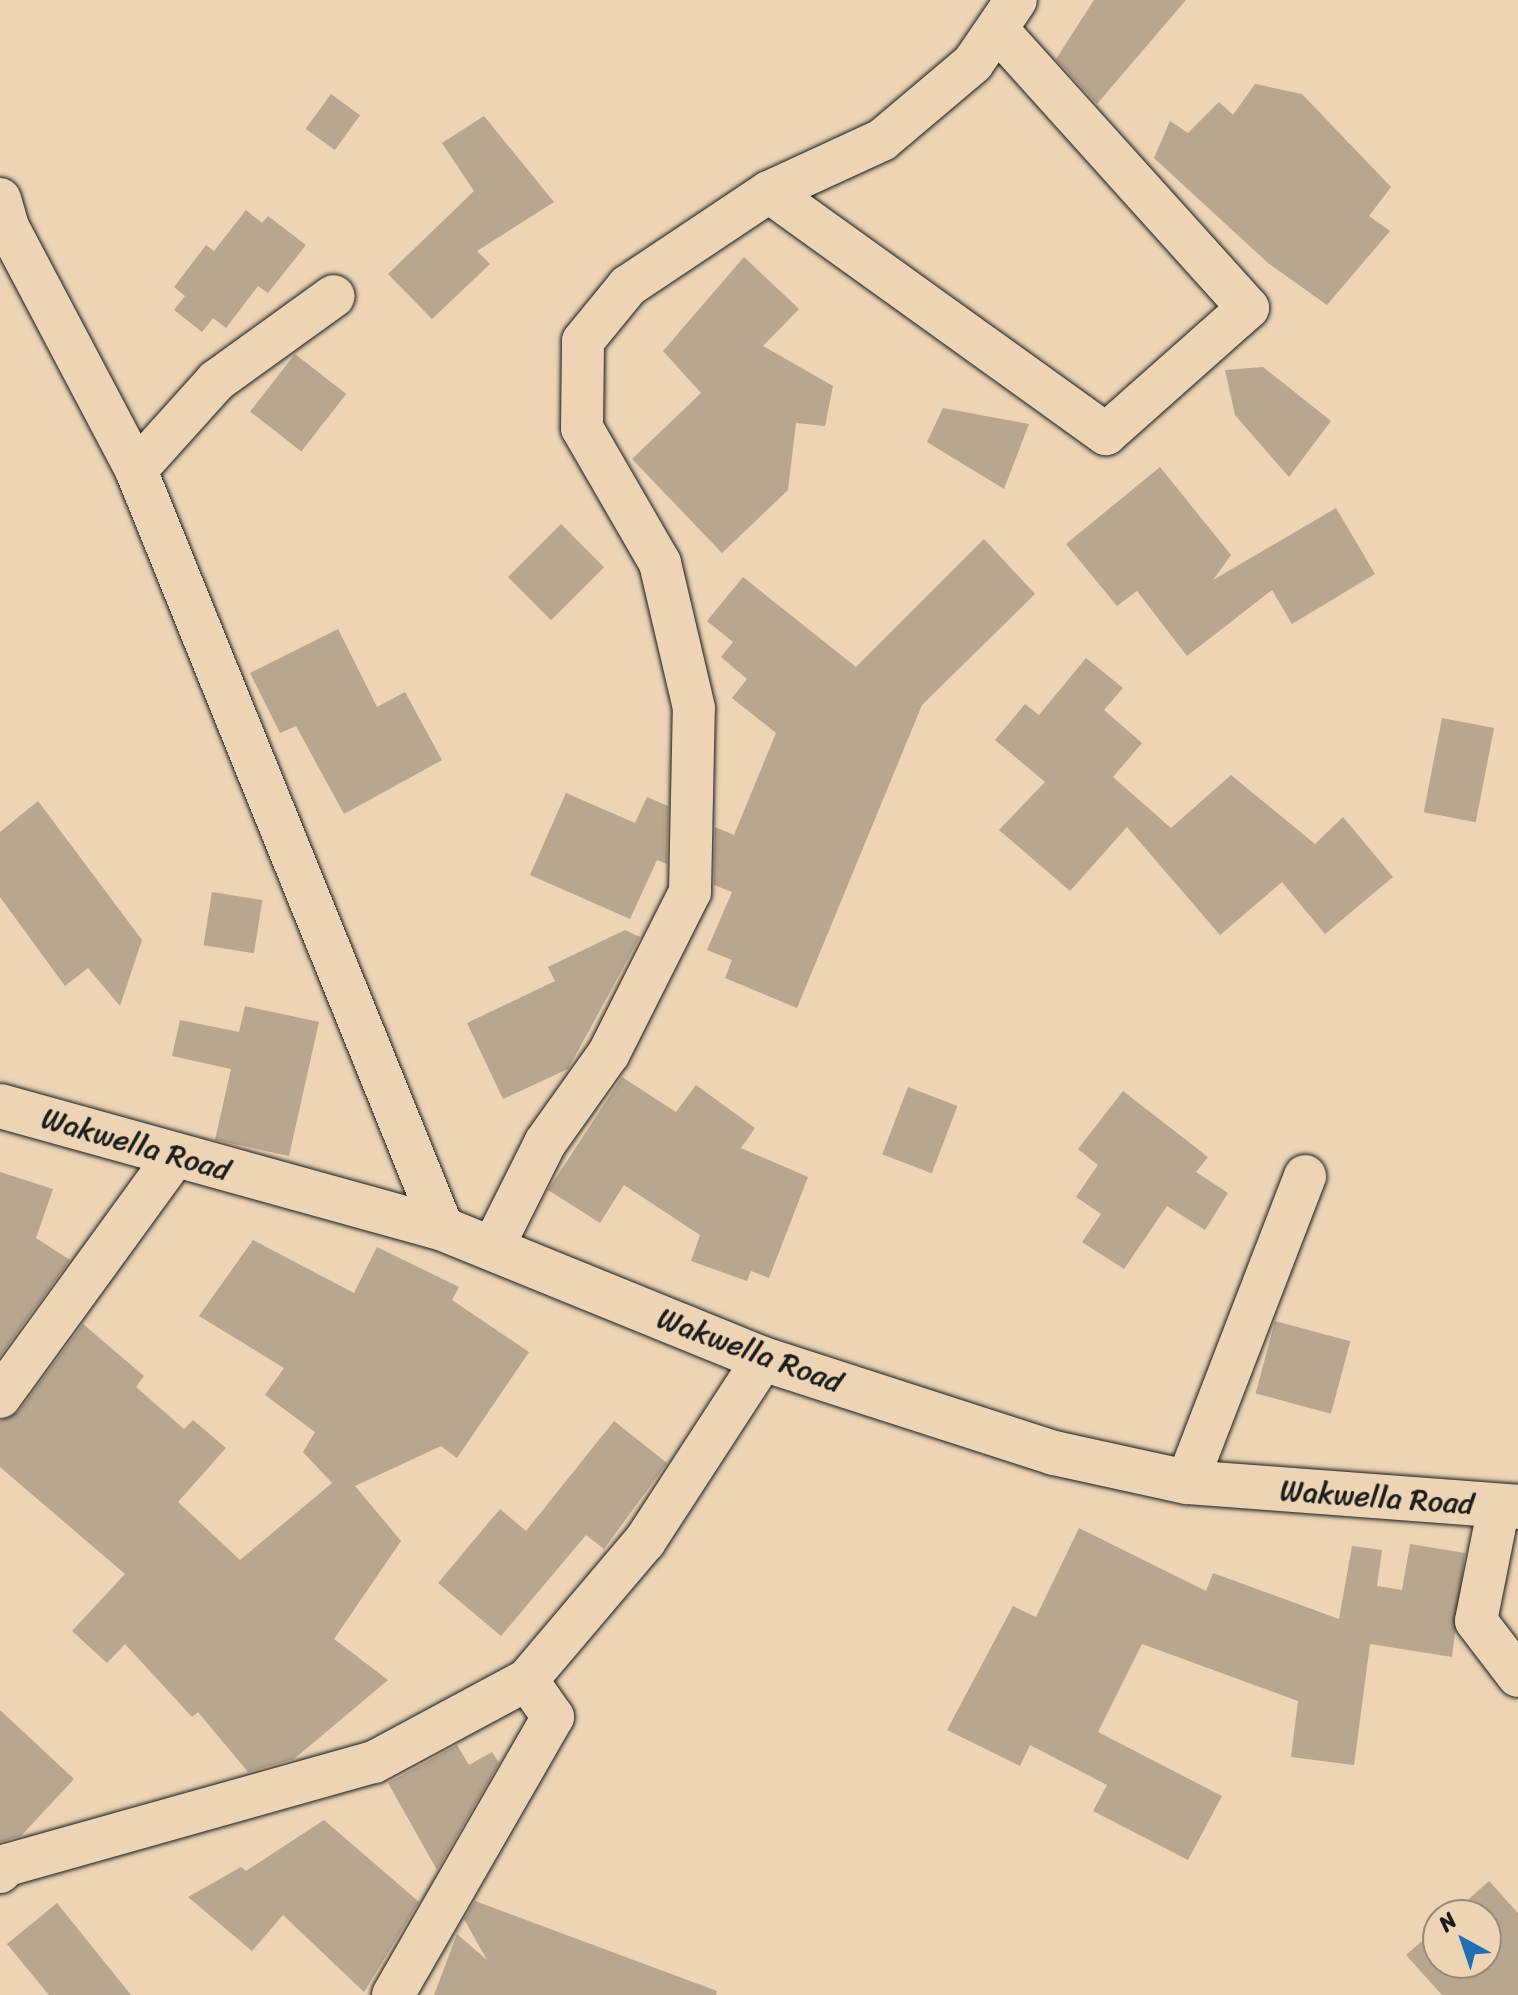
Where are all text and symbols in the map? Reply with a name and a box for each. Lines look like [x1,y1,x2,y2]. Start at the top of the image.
street label: Wakwella Road [38,1100,234,1188]
street label: Wakwella Road [652,1300,848,1400]
street label: Wakwella Road [1279,1472,1475,1522]
north arrow [1422,1899,1502,1979]
text: N [1429,1902,1466,1942]

